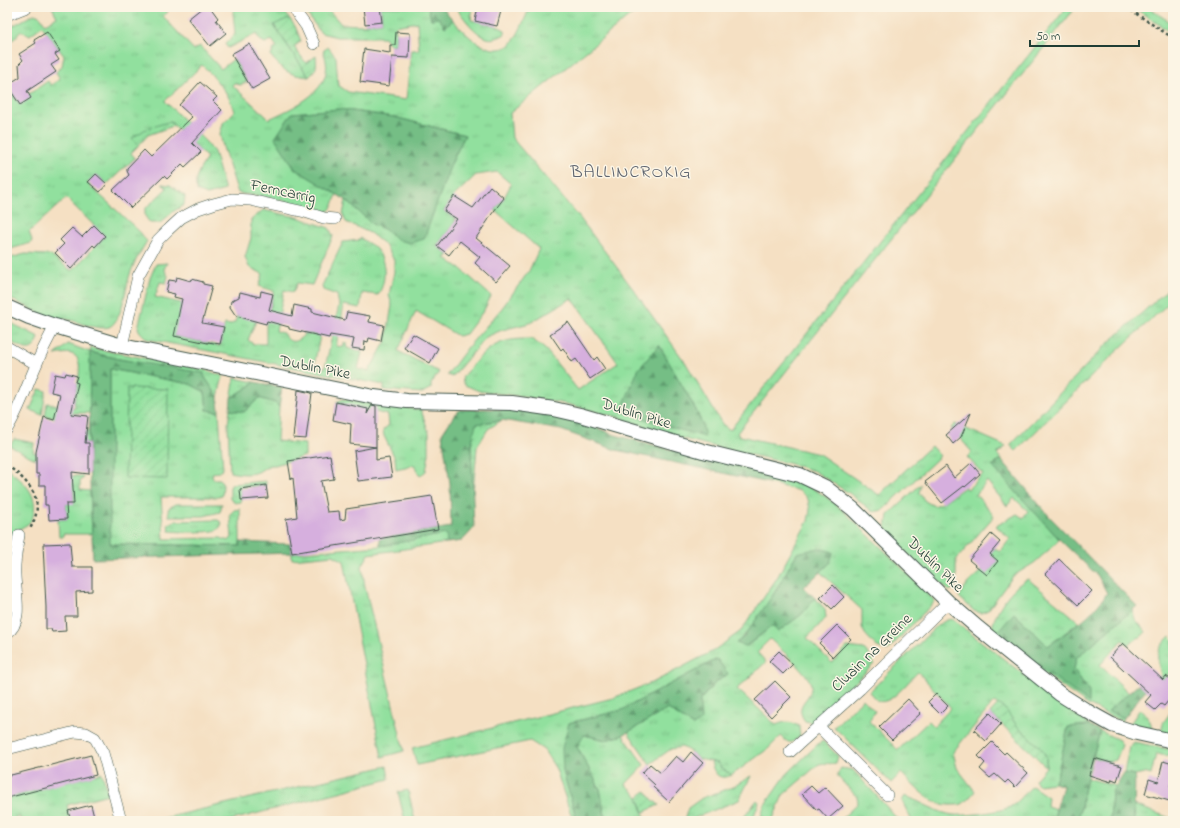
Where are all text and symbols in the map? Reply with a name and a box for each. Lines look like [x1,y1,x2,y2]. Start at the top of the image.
scale bar [1030,22,1139,48]
text: 50 m [1036,28,1060,46]
district label: BALLINCROKIG [570,160,692,186]
street label: Ferncarrig [247,173,318,211]
street label: Dublin Pike [277,349,353,387]
street label: Dublin Pike [597,392,675,436]
street label: Dublin Pike [900,531,970,599]
street label: Cluain na Greine [826,607,919,698]

